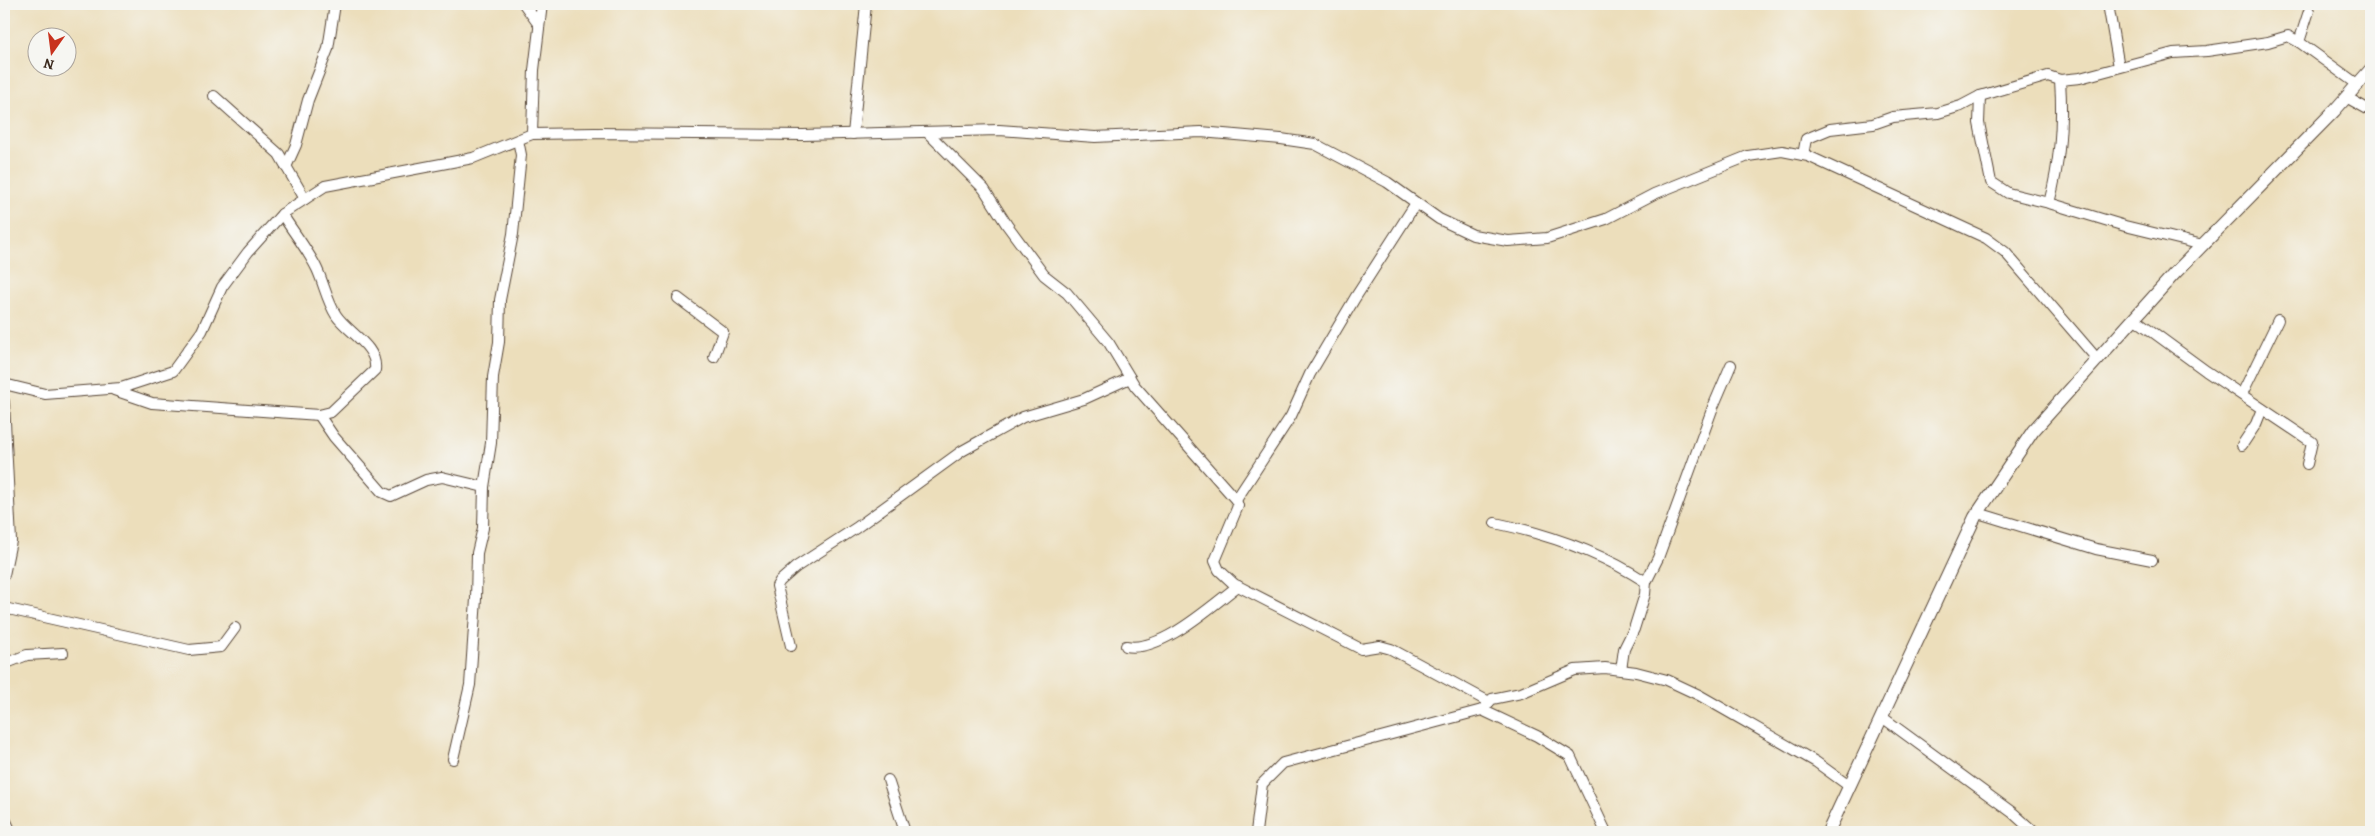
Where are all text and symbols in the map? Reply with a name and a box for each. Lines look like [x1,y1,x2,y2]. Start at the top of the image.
north arrow [28,28,78,78]
text: N [42,54,56,75]

